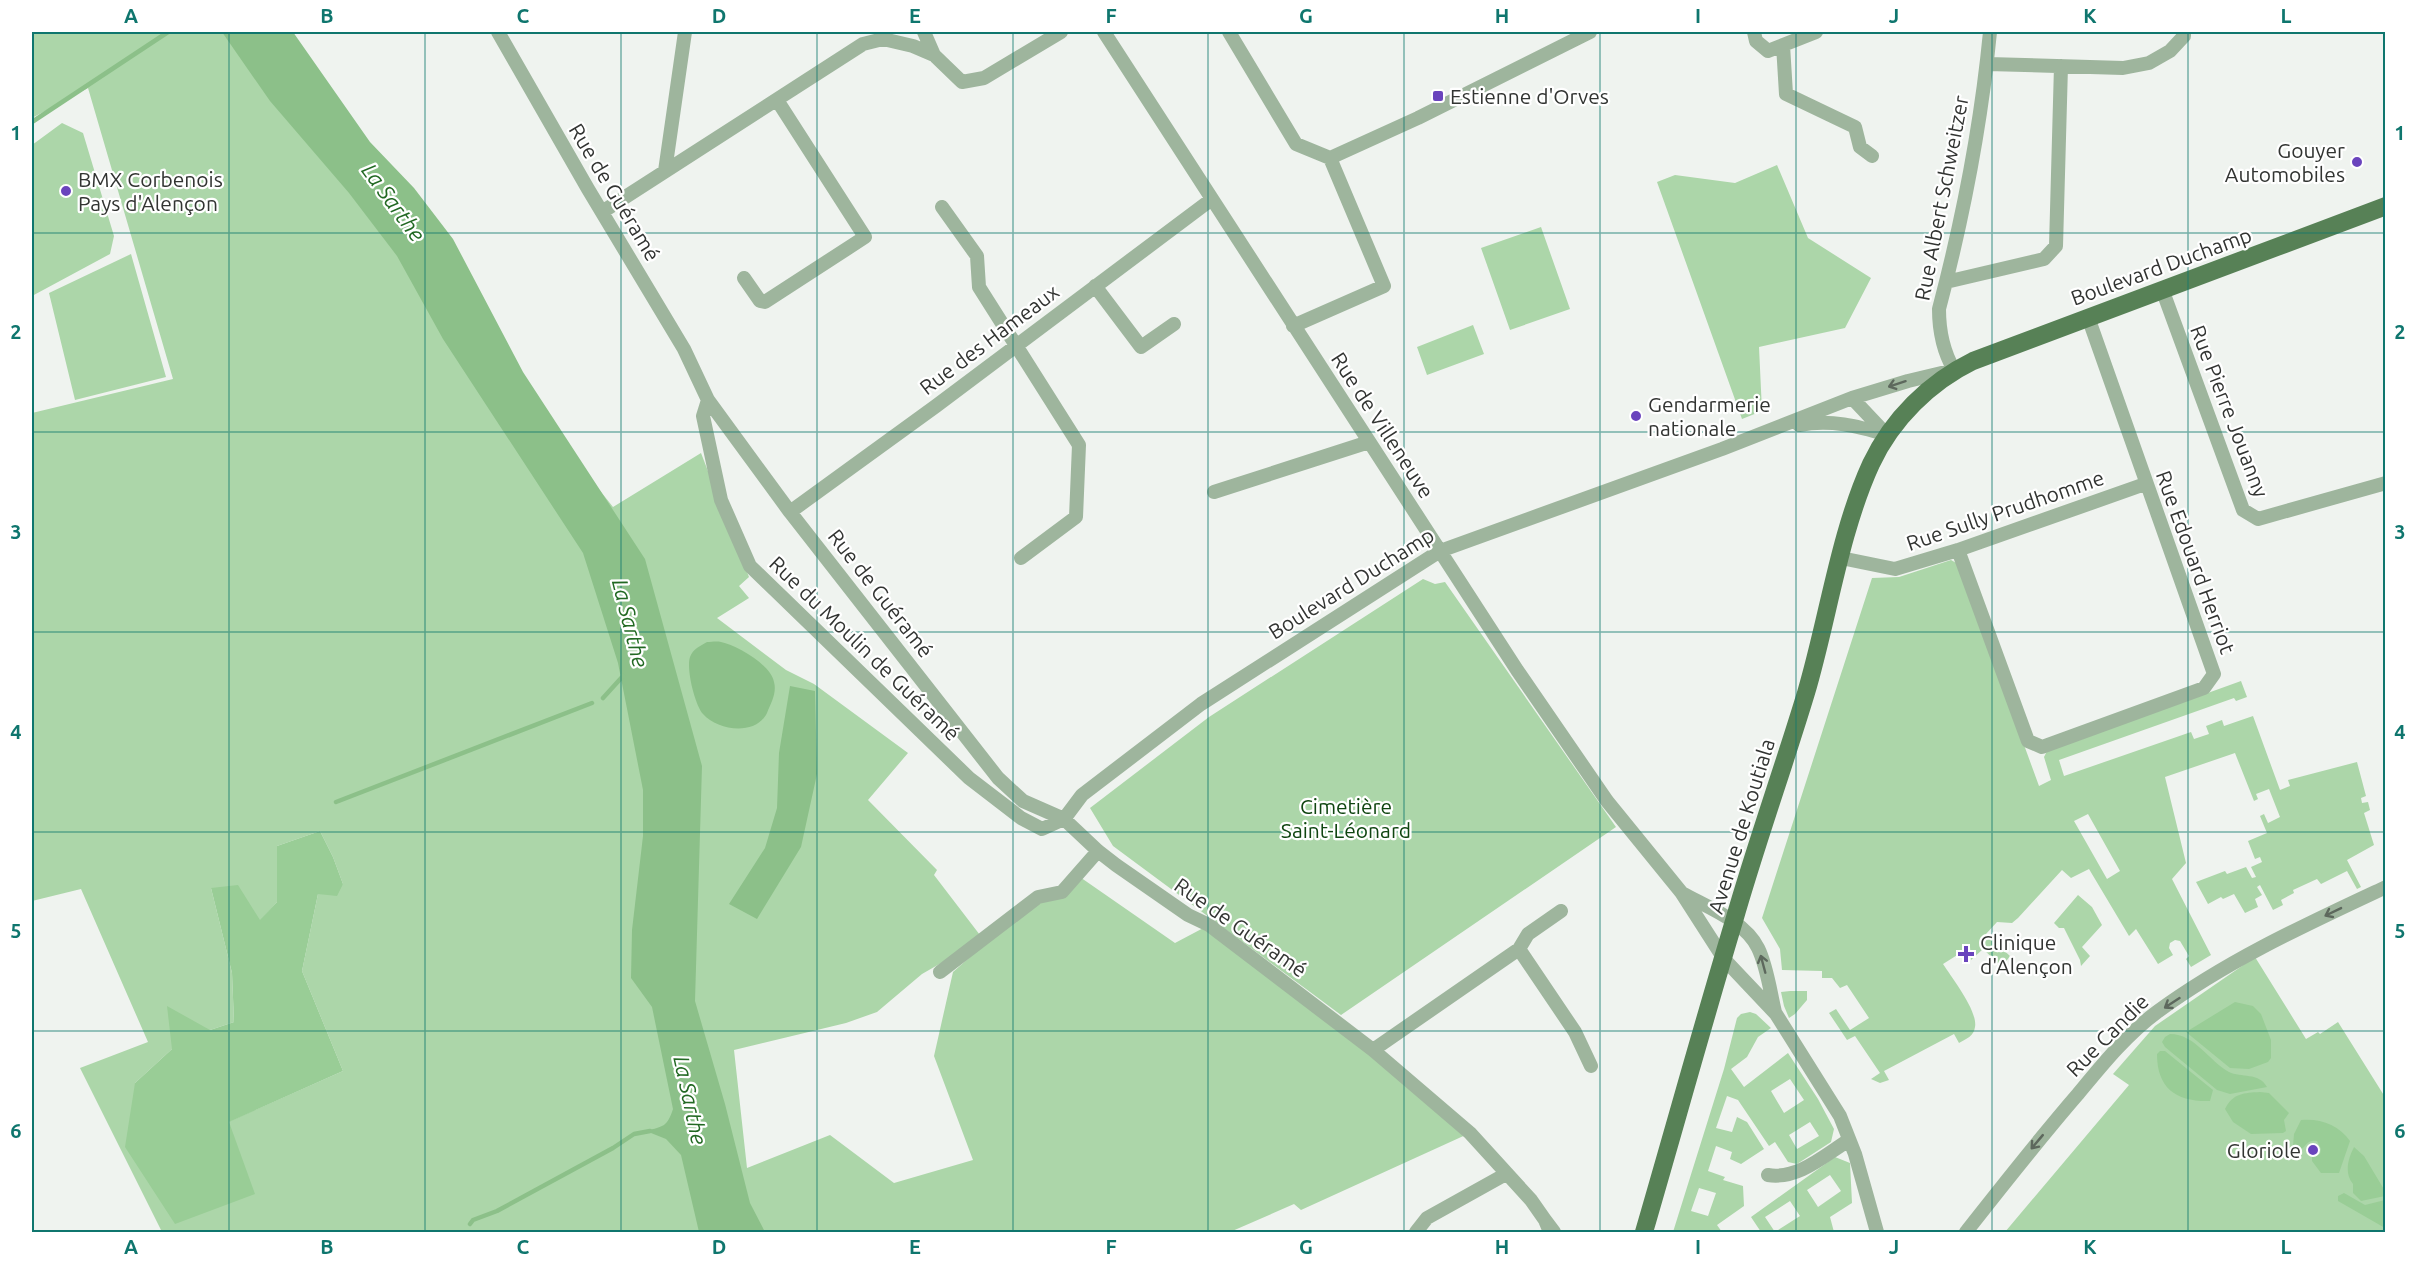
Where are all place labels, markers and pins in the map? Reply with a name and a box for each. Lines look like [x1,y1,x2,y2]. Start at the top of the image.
place label: Estienne d'Orves [1450,84,1609,108]
marker: Estienne d'Orves [1431,89,1445,103]
place label: Gouyer Automobiles [2225,138,2345,186]
marker: Gouyer Automobiles [2350,155,2364,169]
place label: BMX Corbenois Pays d'Alençon [78,167,223,215]
marker: BMX Corbenois Pays d'Alençon [59,184,73,198]
place label: Gendarmerie nationale [1648,392,1771,440]
marker: Gendarmerie nationale [1629,409,1643,423]
place label: Clinique d'Alençon [1980,930,2073,978]
marker: Clinique d'Alençon [1957,945,1975,963]
place label: Gloriole [2227,1138,2301,1162]
marker: Gloriole [2306,1143,2320,1157]

